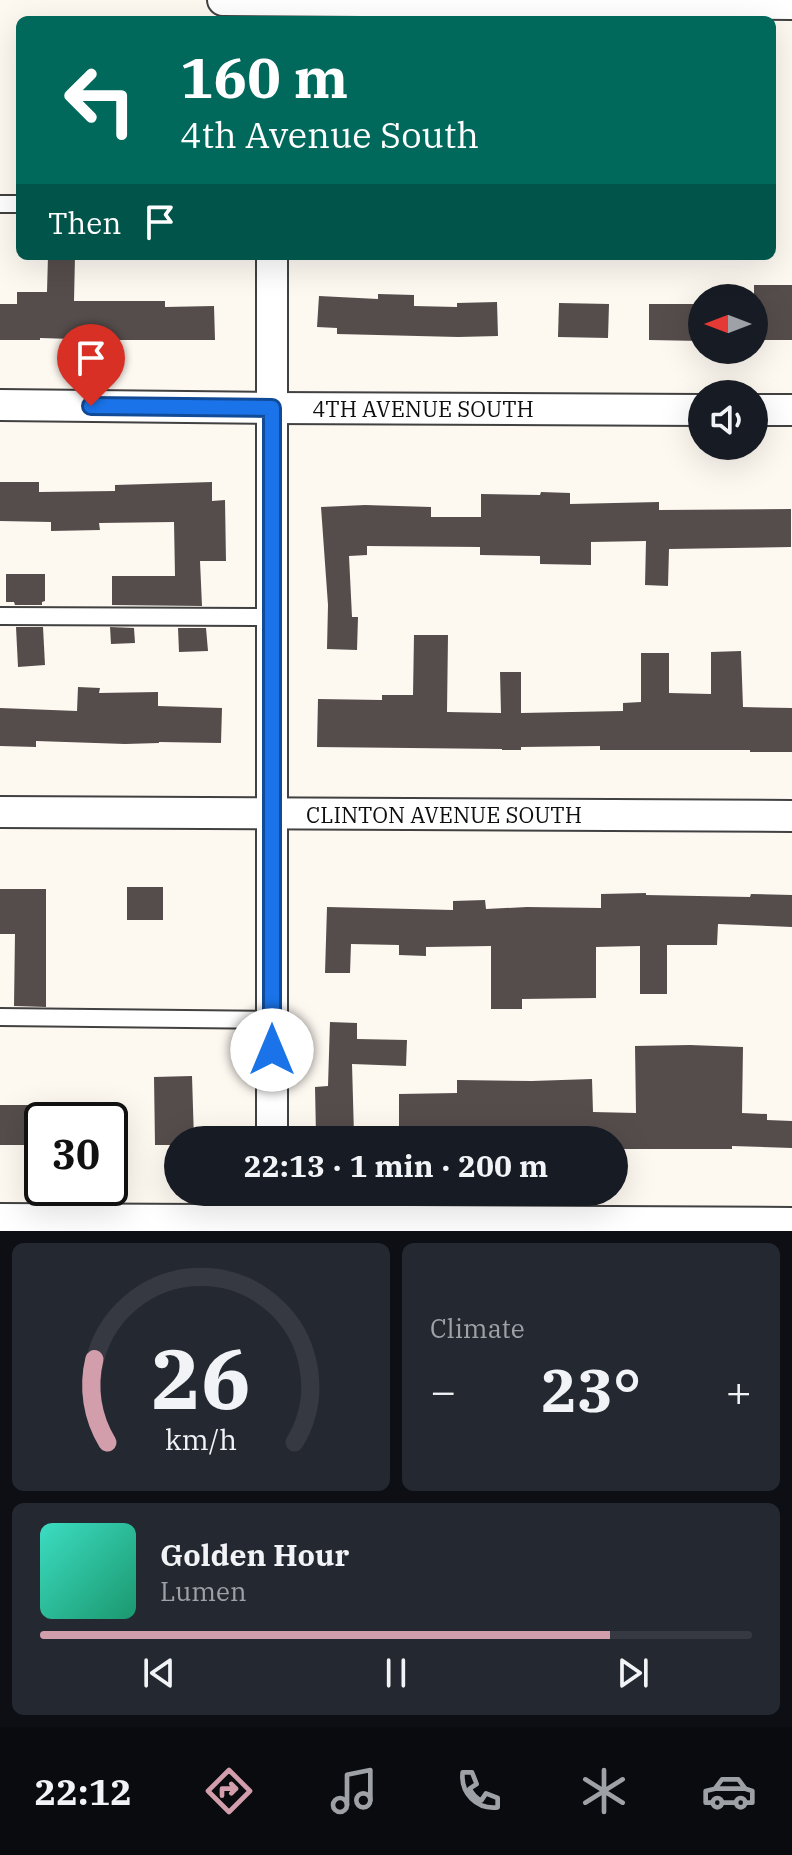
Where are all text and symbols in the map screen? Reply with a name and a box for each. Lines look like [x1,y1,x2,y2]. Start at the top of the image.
text: 160 m [180,41,348,113]
icon: left [48,48,152,152]
text: 4th Avenue South [180,111,479,158]
icon: arrive [138,200,182,244]
text: Then [48,203,122,242]
north arrow [688,284,768,364]
map controls [688,284,768,460]
pin [57,324,125,406]
icon: arrive [69,336,113,380]
button: sound [688,380,768,460]
street label: 4TH AVENUE SOUTH [312,394,534,423]
street label: CLINTON AVENUE SOUTH [306,800,582,829]
position arrow [230,1008,314,1092]
speed limit sign: 30 [24,1102,128,1206]
text: 22:13 · 1 min · 200 m [244,1146,548,1185]
text: Climate [430,1311,525,1345]
text: 26 [151,1324,251,1432]
text: 23° [541,1350,641,1429]
text: − [430,1362,456,1419]
text: + [726,1362,752,1419]
text: km/h [165,1421,237,1458]
text: Golden Hour [160,1535,349,1574]
text: Lumen [160,1574,247,1608]
icon: previous [137,1651,181,1695]
icon: pause [374,1651,418,1695]
icon: next [611,1651,655,1695]
icon: directions [201,1763,257,1819]
icon: music [326,1763,382,1819]
icon: phone [451,1763,507,1819]
icon: climate [576,1763,632,1819]
icon: car [701,1763,757,1819]
text: 22:12 [35,1768,132,1815]

